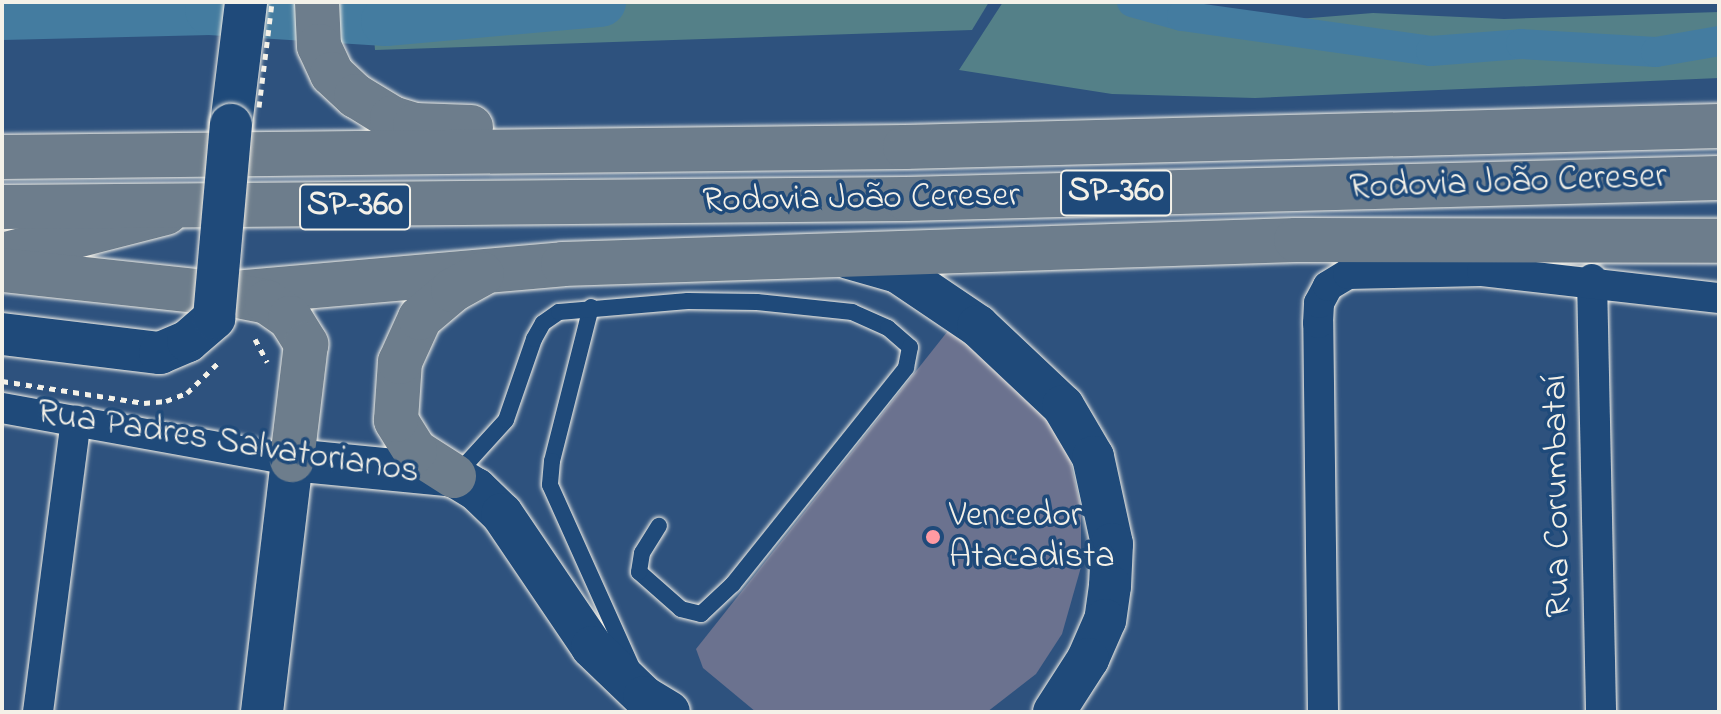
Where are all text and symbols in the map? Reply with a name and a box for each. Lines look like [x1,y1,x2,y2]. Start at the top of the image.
street label: Rodovia João Cereser [1349,156,1667,210]
road number: SP-360 [1060,163,1172,223]
street label: Rodovia João Cereser [702,175,1020,223]
road number: SP-360 [299,177,411,237]
street label: Rua Corumbataí [1534,374,1582,618]
street label: Rua Padres Salvatorianos [34,391,422,495]
place label: Vencedor Atacadista [949,494,1115,579]
marker: Vencedor Atacadista [924,528,942,546]

